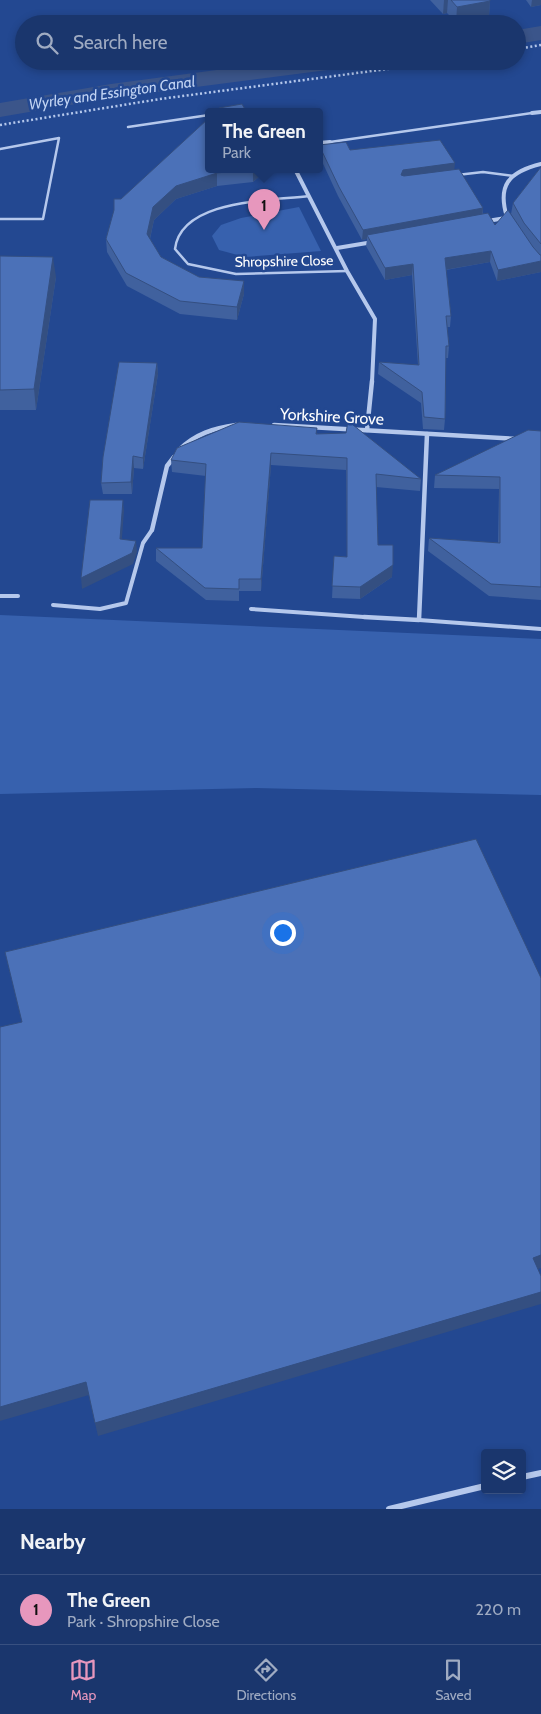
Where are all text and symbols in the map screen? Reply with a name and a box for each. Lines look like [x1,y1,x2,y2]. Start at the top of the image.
search box [15,15,526,70]
icon: search [33,29,61,57]
text: Search here [73,31,167,54]
water label: Wyrley and Essington Canal [28,72,197,114]
popup [205,108,323,173]
text: The Green [222,120,306,143]
text: Park [222,143,251,162]
pin: 1 [248,189,280,230]
street label: Shropshire Close [234,251,334,271]
street label: Yorkshire Grove [278,404,384,429]
your location [270,920,296,946]
map controls [481,1449,526,1494]
button: layers [481,1449,526,1494]
text: Nearby [20,1529,86,1554]
text: The Green [67,1589,151,1612]
text: 1 [33,1600,39,1619]
text: 220 m [475,1600,521,1619]
text: Park · Shropshire Close [67,1612,220,1631]
tab: Map [69,1656,97,1704]
tab: Directions [236,1656,296,1704]
tab: Saved [435,1656,472,1704]

